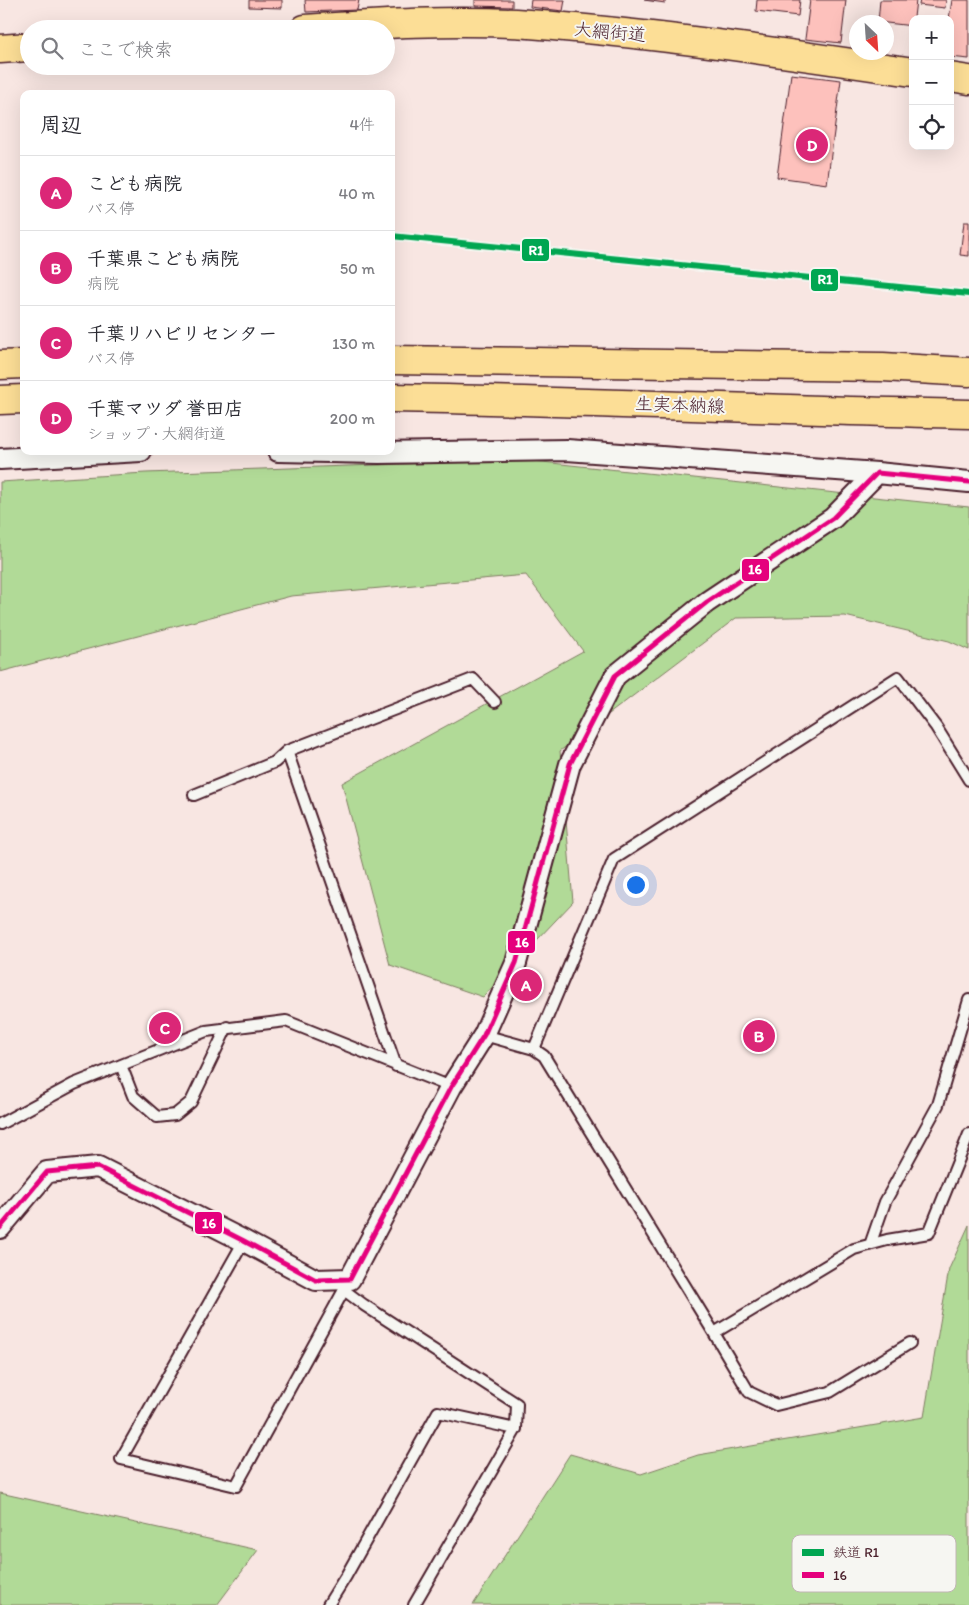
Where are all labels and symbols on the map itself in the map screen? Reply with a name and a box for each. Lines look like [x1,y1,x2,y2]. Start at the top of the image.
north arrow [849,15,894,60]
street label: 大網街道 [573,18,647,46]
pin: D [796,126,828,164]
line badge: R1 [521,238,550,262]
text: R1 [529,242,544,259]
line badge: R1 [810,268,839,292]
text: R1 [818,271,833,288]
street label: 生実本納線 [635,392,725,418]
line badge: 16 [741,558,770,582]
text: 16 [748,561,763,578]
your location [623,872,649,898]
line badge: 16 [507,930,536,954]
text: 16 [515,934,530,951]
pin: A [510,966,542,1004]
pin: C [149,1009,181,1047]
pin: B [743,1017,775,1055]
line badge: 16 [194,1211,223,1235]
text: 16 [202,1215,217,1232]
legend [792,1535,956,1592]
text: 鉄道 R1 [833,1544,880,1561]
text: 16 [833,1567,847,1584]

